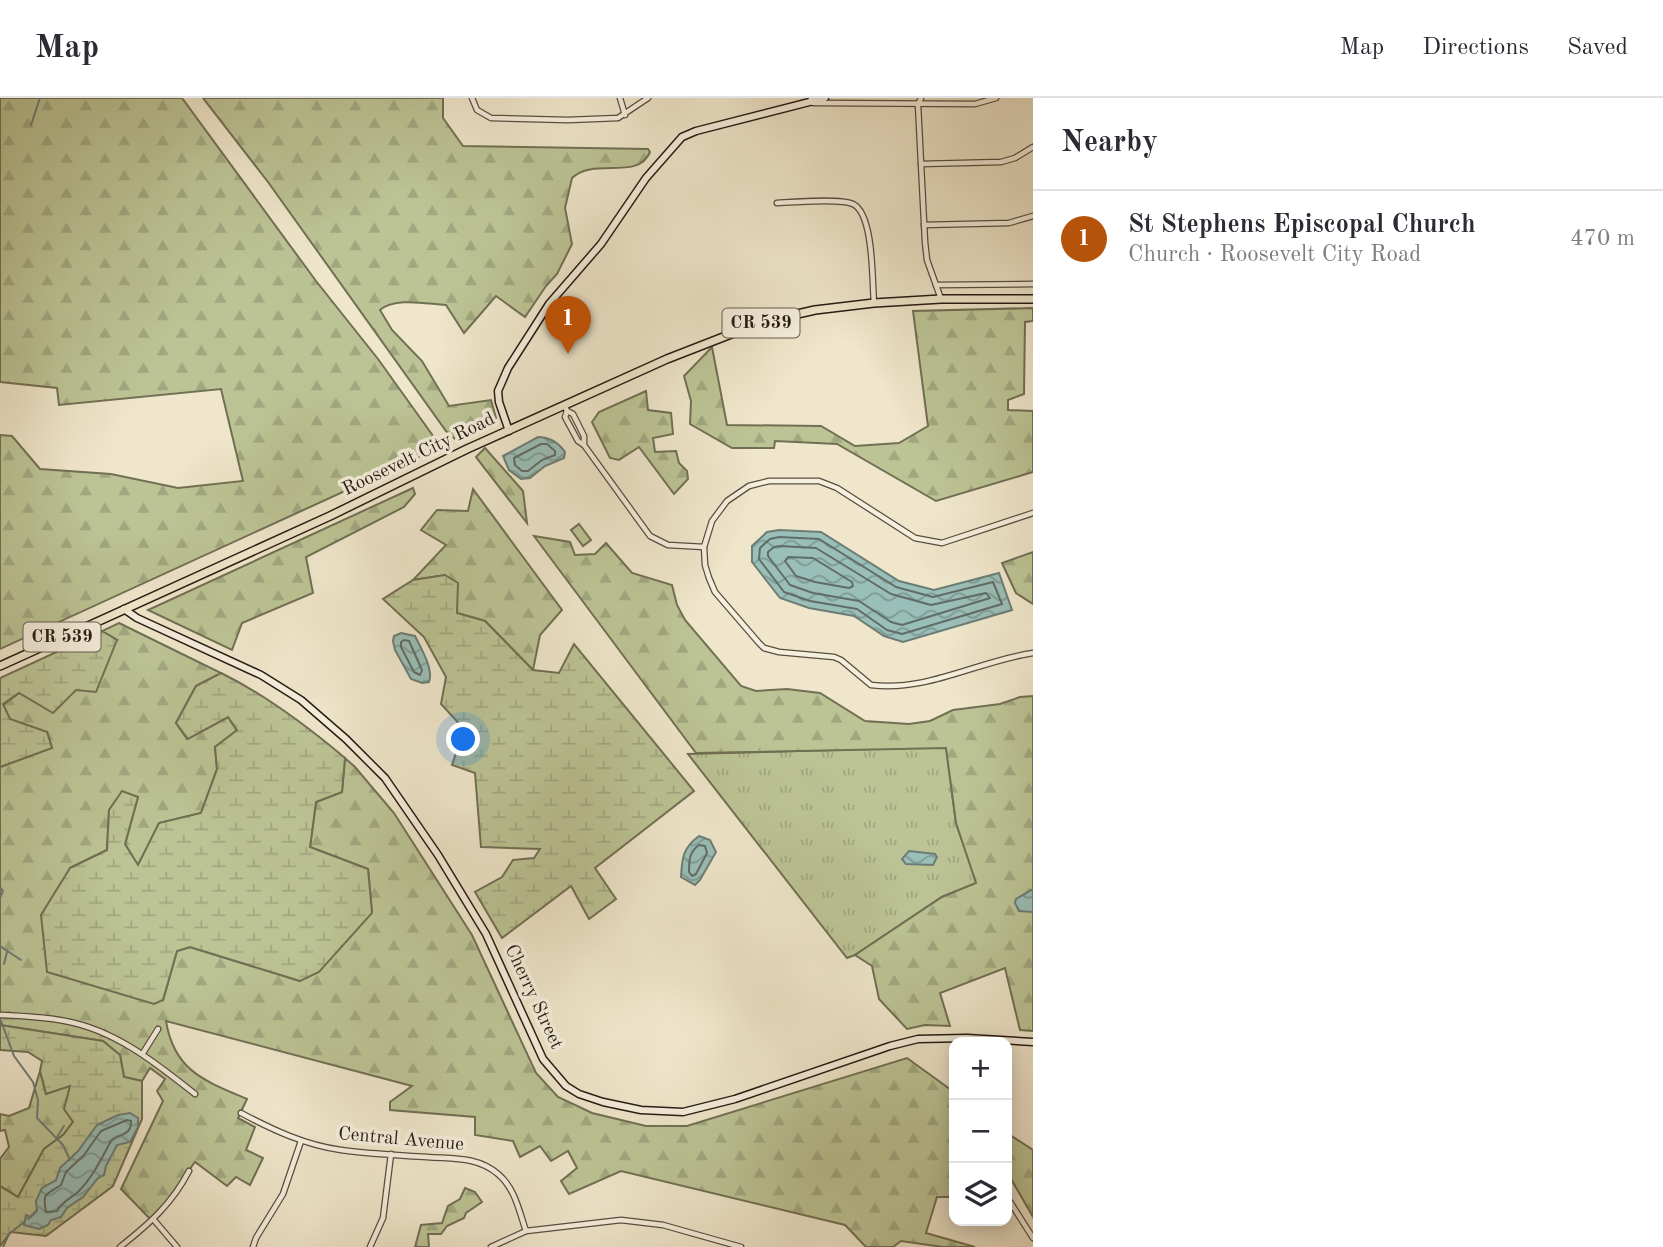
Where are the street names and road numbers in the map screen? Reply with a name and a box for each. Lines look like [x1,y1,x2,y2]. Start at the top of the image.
road number: CR 539 [722,308,800,338]
street label: Roosevelt City Road [340,410,498,500]
road number: CR 539 [24,622,100,652]
street label: Cherry Street [500,942,566,1052]
street label: Central Avenue [337,1125,465,1155]

